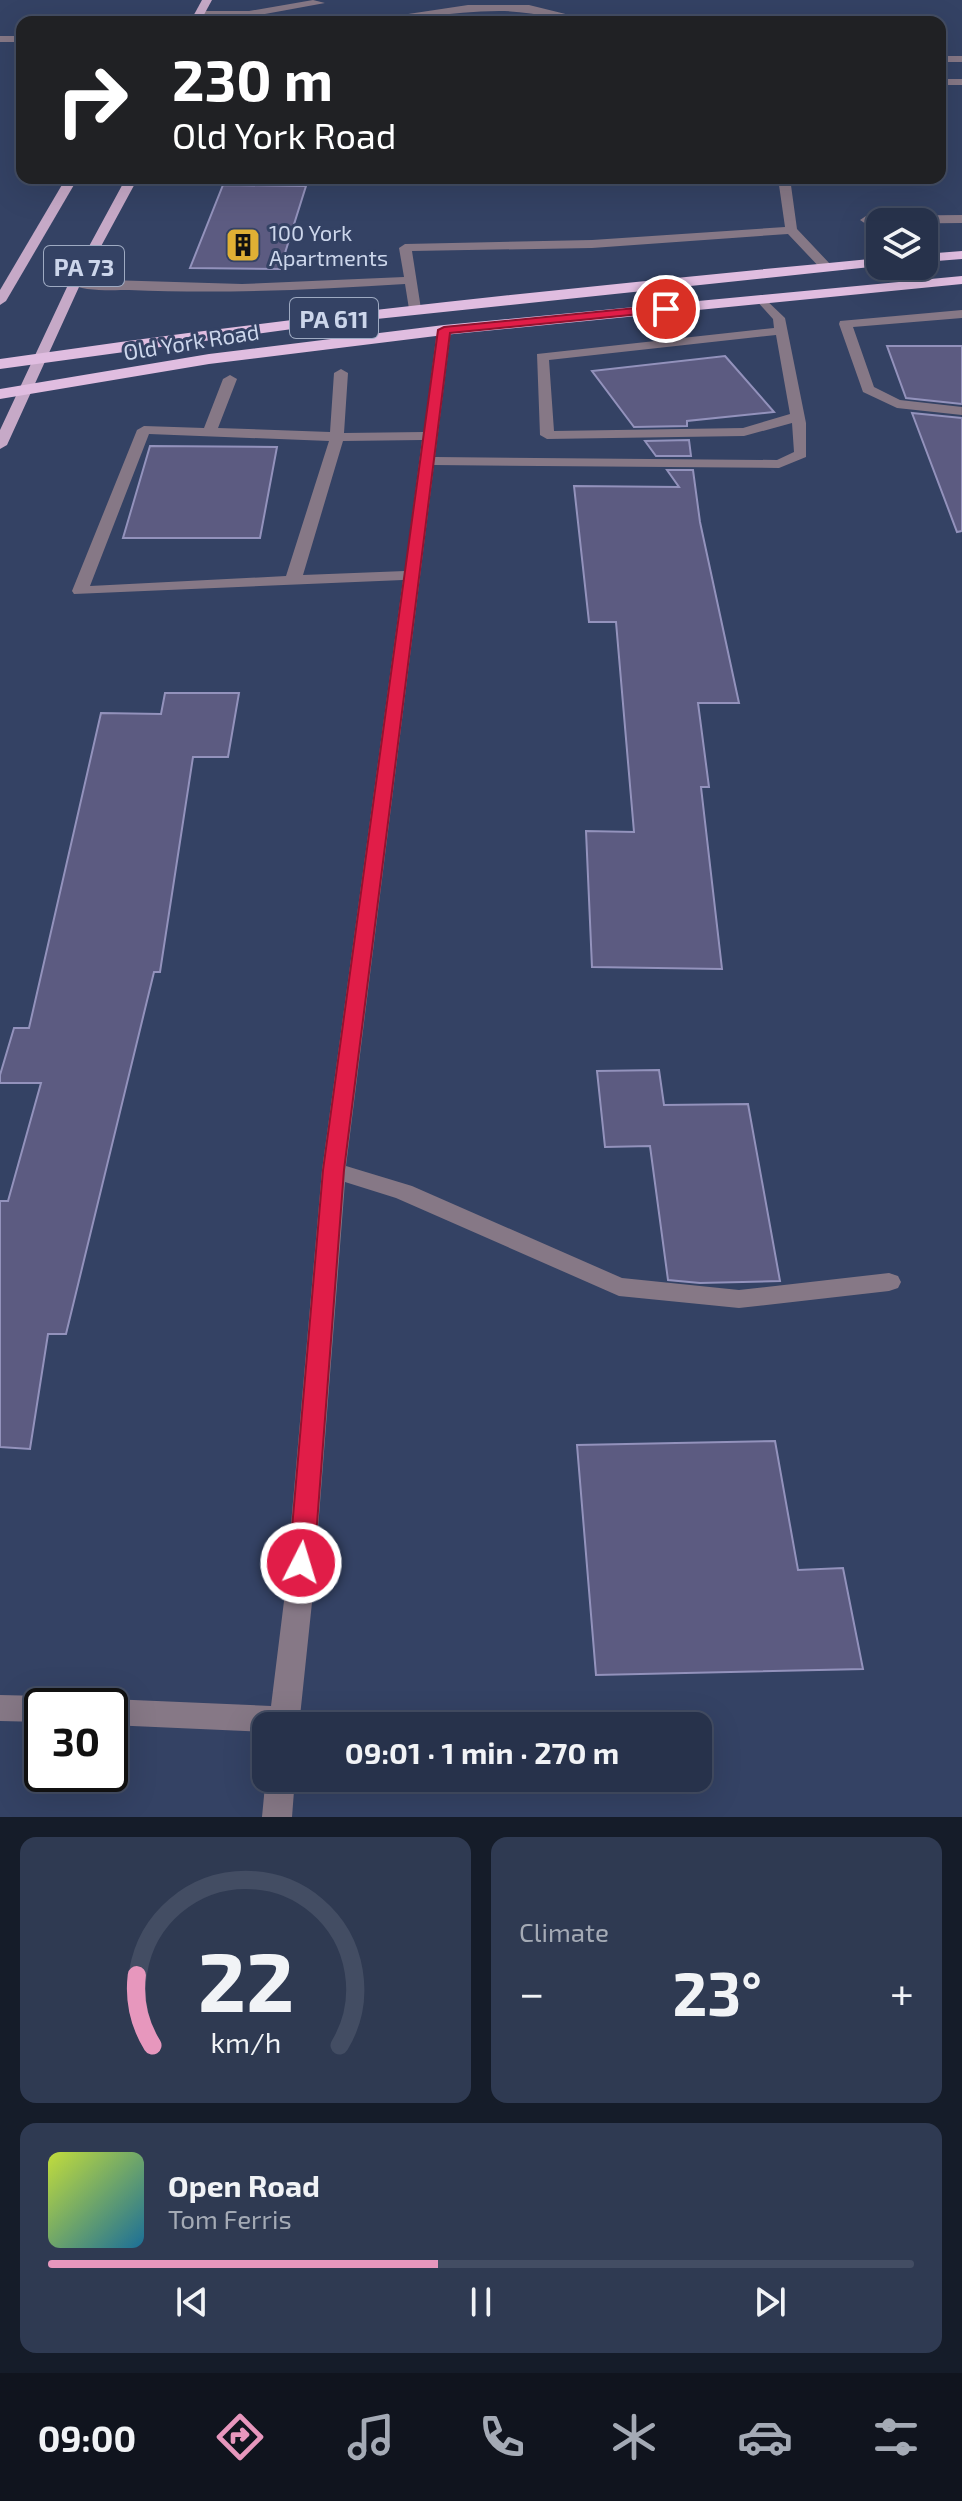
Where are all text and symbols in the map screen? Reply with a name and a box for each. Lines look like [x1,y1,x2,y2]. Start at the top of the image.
text: 230 m [172,45,333,112]
icon: right [40,48,144,152]
text: Old York Road [172,113,396,156]
map controls [866,208,938,280]
button: layers [866,208,938,280]
place label: 100 York Apartments [269,219,388,270]
building icon: 100 York Apartments [224,226,262,264]
road number: PA 73 [44,246,124,286]
pin [632,275,700,343]
icon: arrive [644,287,688,331]
road number: PA 611 [290,298,378,338]
street label: Old York Road [121,317,261,365]
position arrow [259,1521,343,1605]
speed limit sign: 30 [24,1688,128,1792]
text: 09:01 · 1 min · 270 m [345,1734,619,1770]
text: Climate [519,1916,609,1947]
text: 22 [197,1929,294,2029]
text: 23° [672,1956,762,2028]
text: − [519,1965,545,2018]
text: + [890,1965,914,2018]
text: km/h [210,2024,281,2059]
text: Open Road [168,2167,320,2203]
text: Tom Ferris [168,2203,292,2234]
icon: previous [170,2280,214,2324]
icon: pause [459,2280,503,2324]
icon: next [748,2280,792,2324]
icon: directions [212,2409,268,2465]
icon: music [343,2409,399,2465]
icon: phone [474,2409,530,2465]
icon: climate [606,2409,662,2465]
icon: car [737,2409,793,2465]
icon: filters [868,2409,924,2465]
text: 09:00 [38,2416,136,2459]

